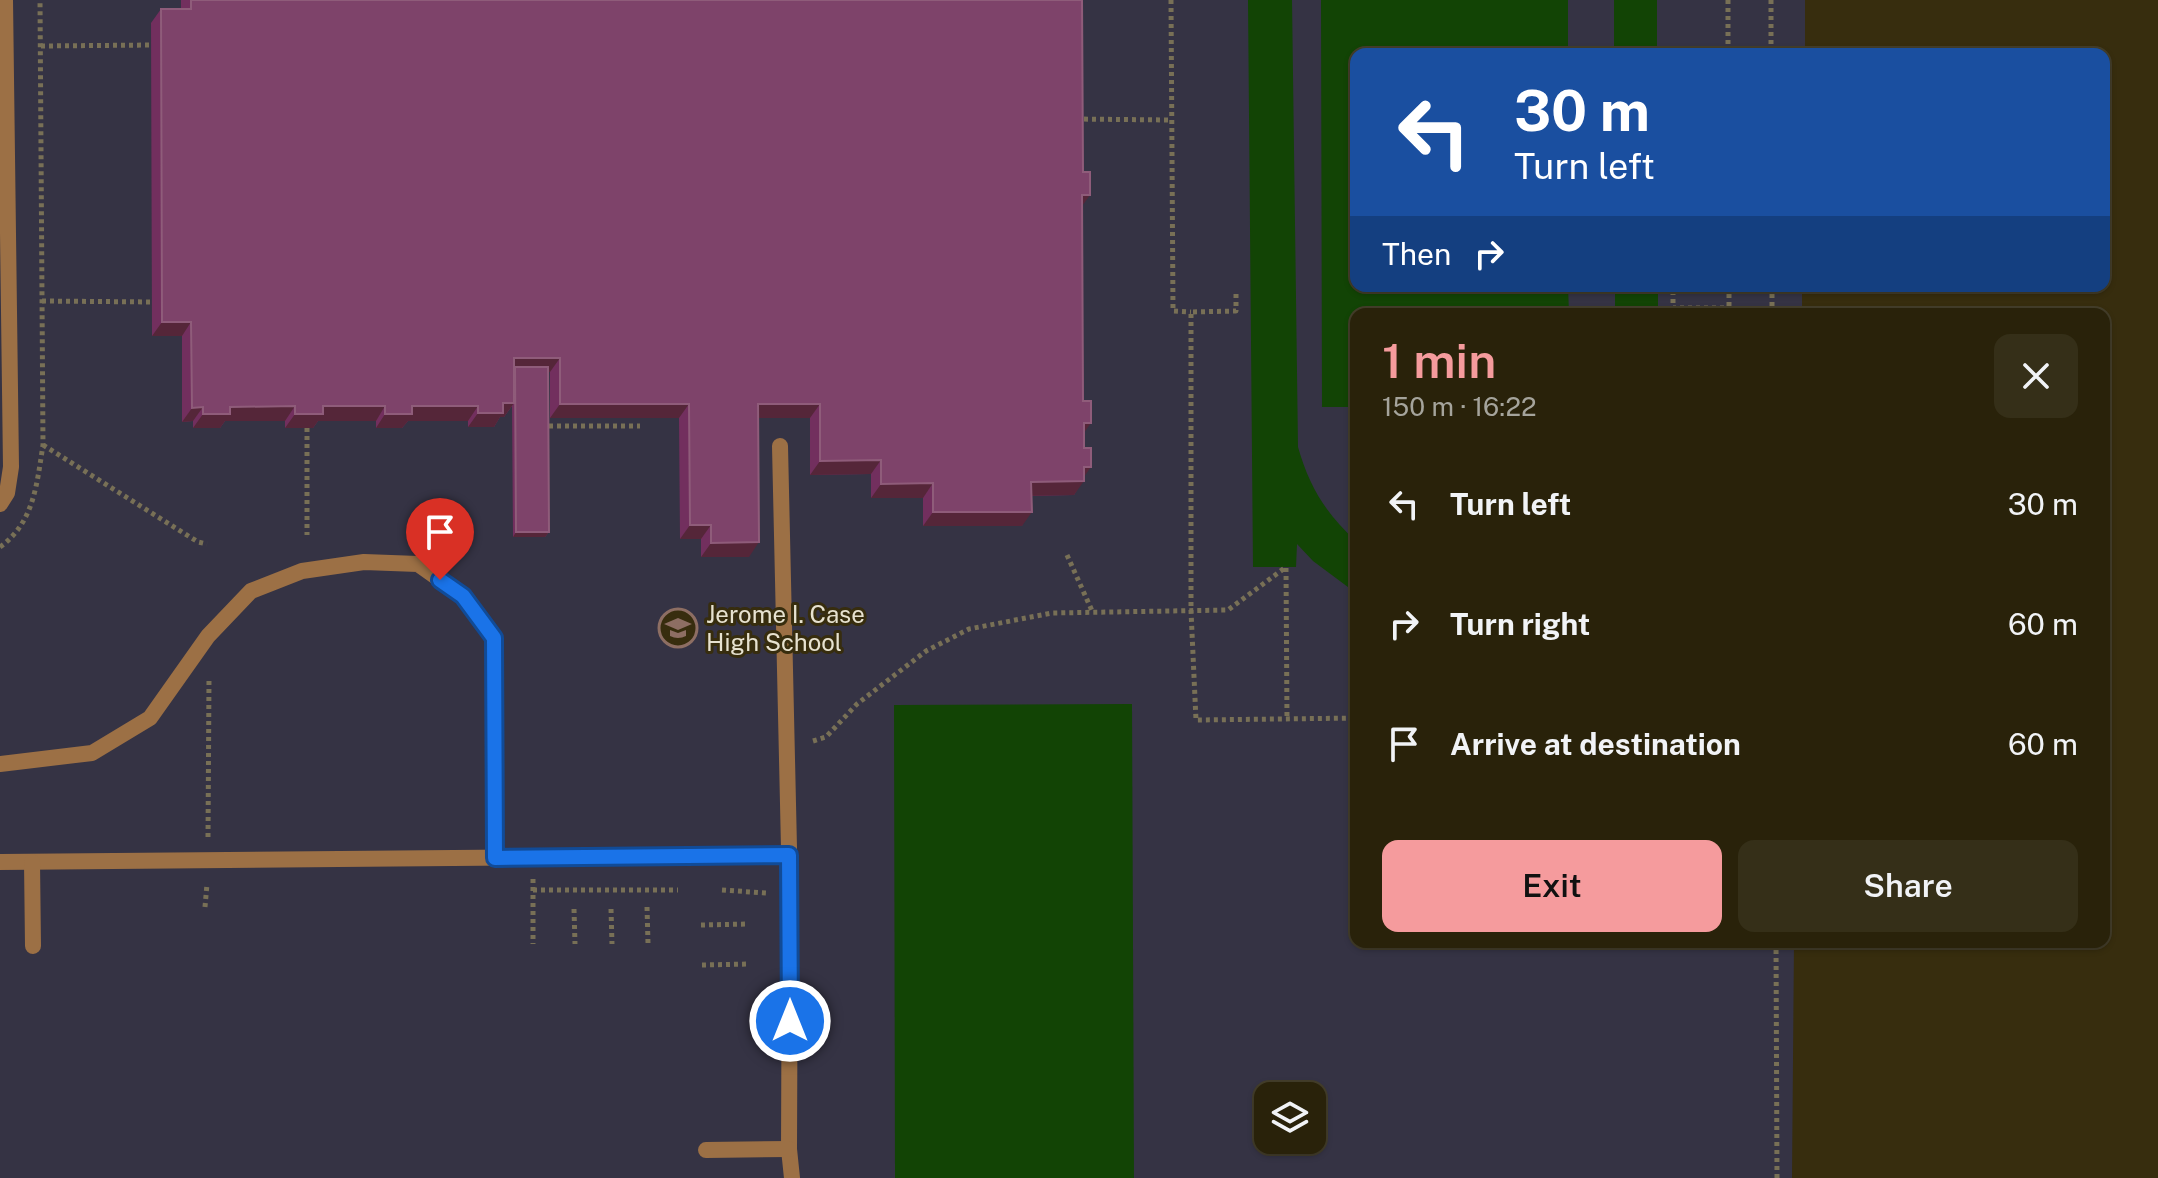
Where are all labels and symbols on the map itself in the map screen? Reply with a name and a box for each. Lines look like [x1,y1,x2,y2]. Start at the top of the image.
pin [406,498,474,580]
place label: Jerome I. Case High School [706,600,865,656]
school or university icon: Jerome I. Case High School [657,607,699,649]
position arrow [748,979,832,1063]

